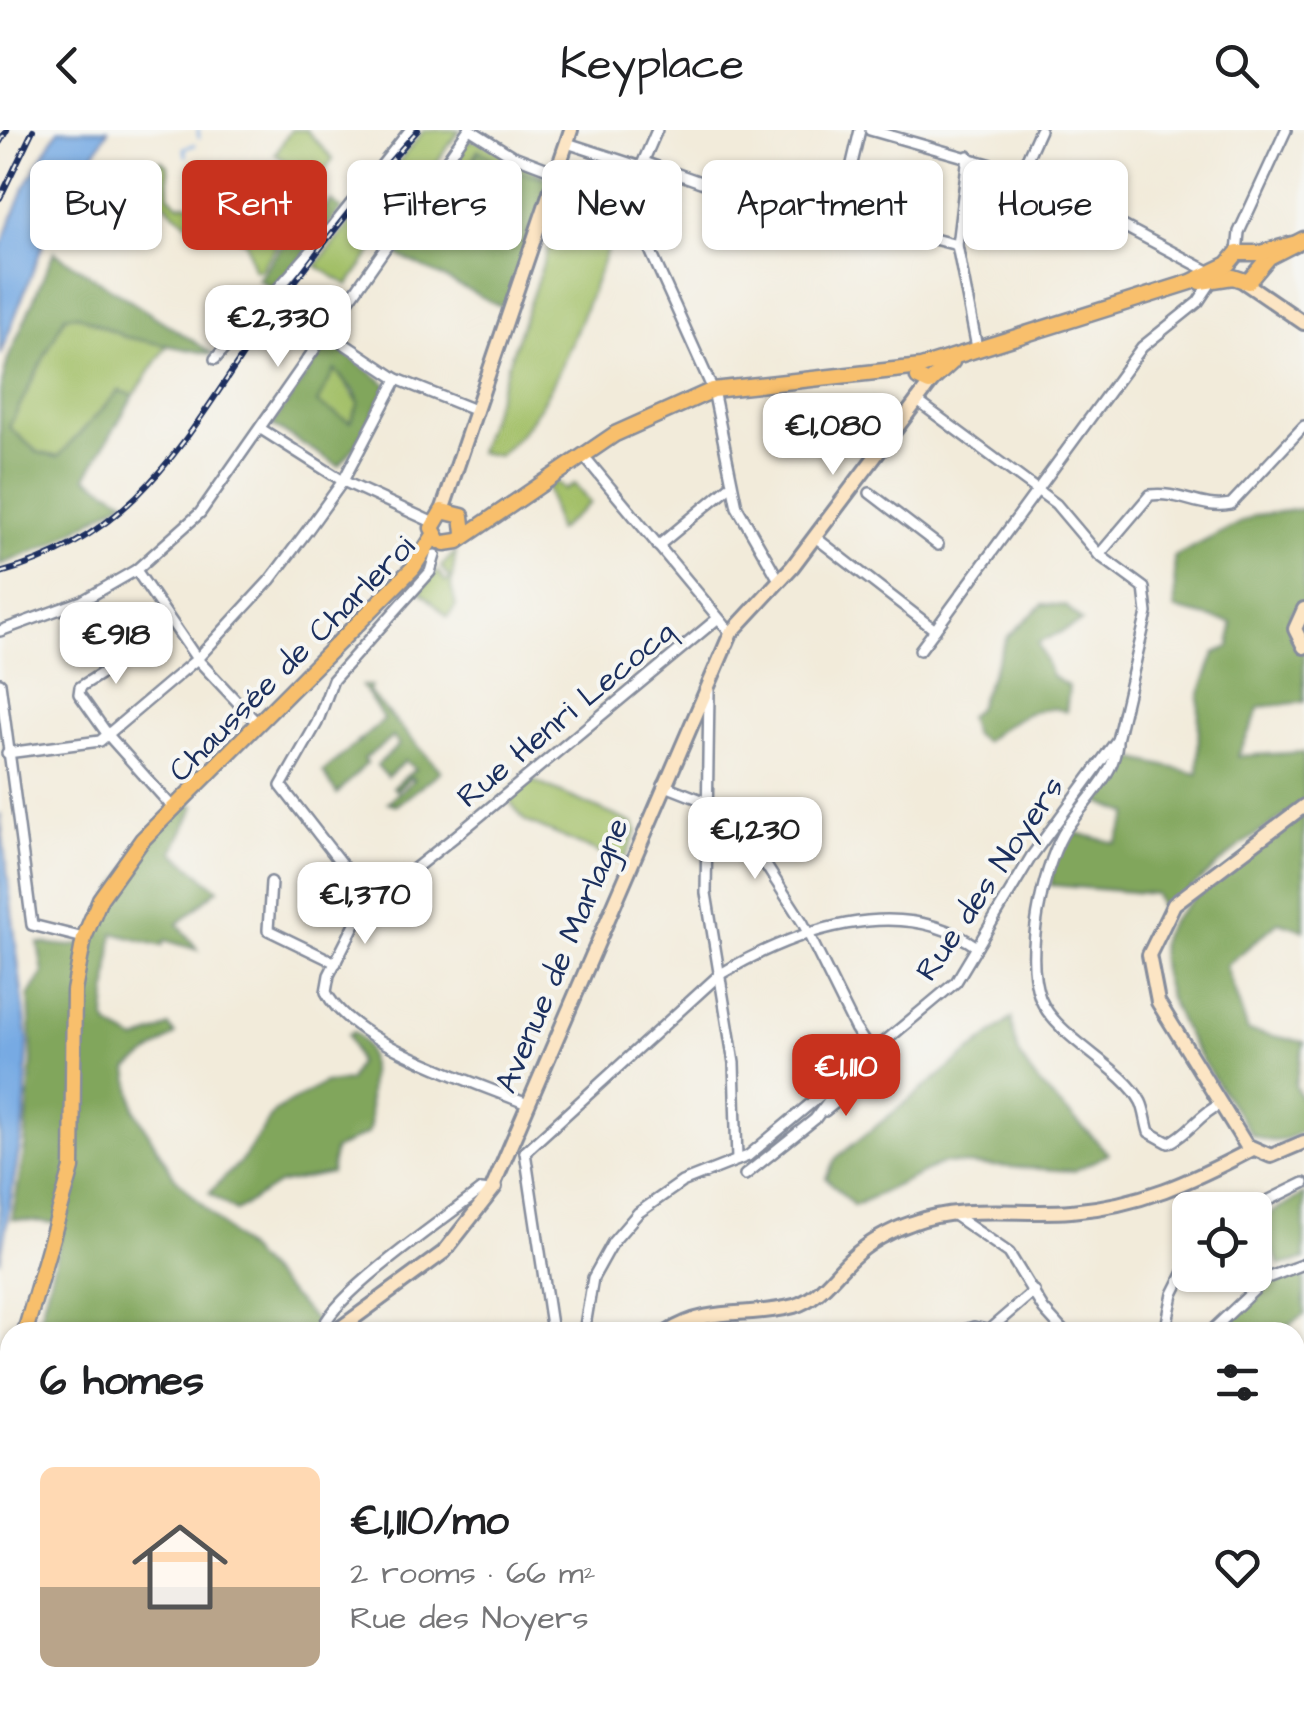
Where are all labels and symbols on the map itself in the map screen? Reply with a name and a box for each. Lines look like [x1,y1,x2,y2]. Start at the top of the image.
pin: €2,330 [197,285,359,370]
pin: €1,080 [752,393,914,478]
street label: Chaussée de Charleroi [159,526,426,792]
pin: €918 [57,602,175,687]
street label: Rue Henri Lecocq [447,610,684,819]
street label: Rue des Noyers [905,767,1076,990]
pin: €1,230 [674,797,836,882]
street label: Avenue de Marlagne [484,811,641,1100]
pin: €1,370 [284,862,446,947]
pin: €1,110 [765,1034,927,1119]

